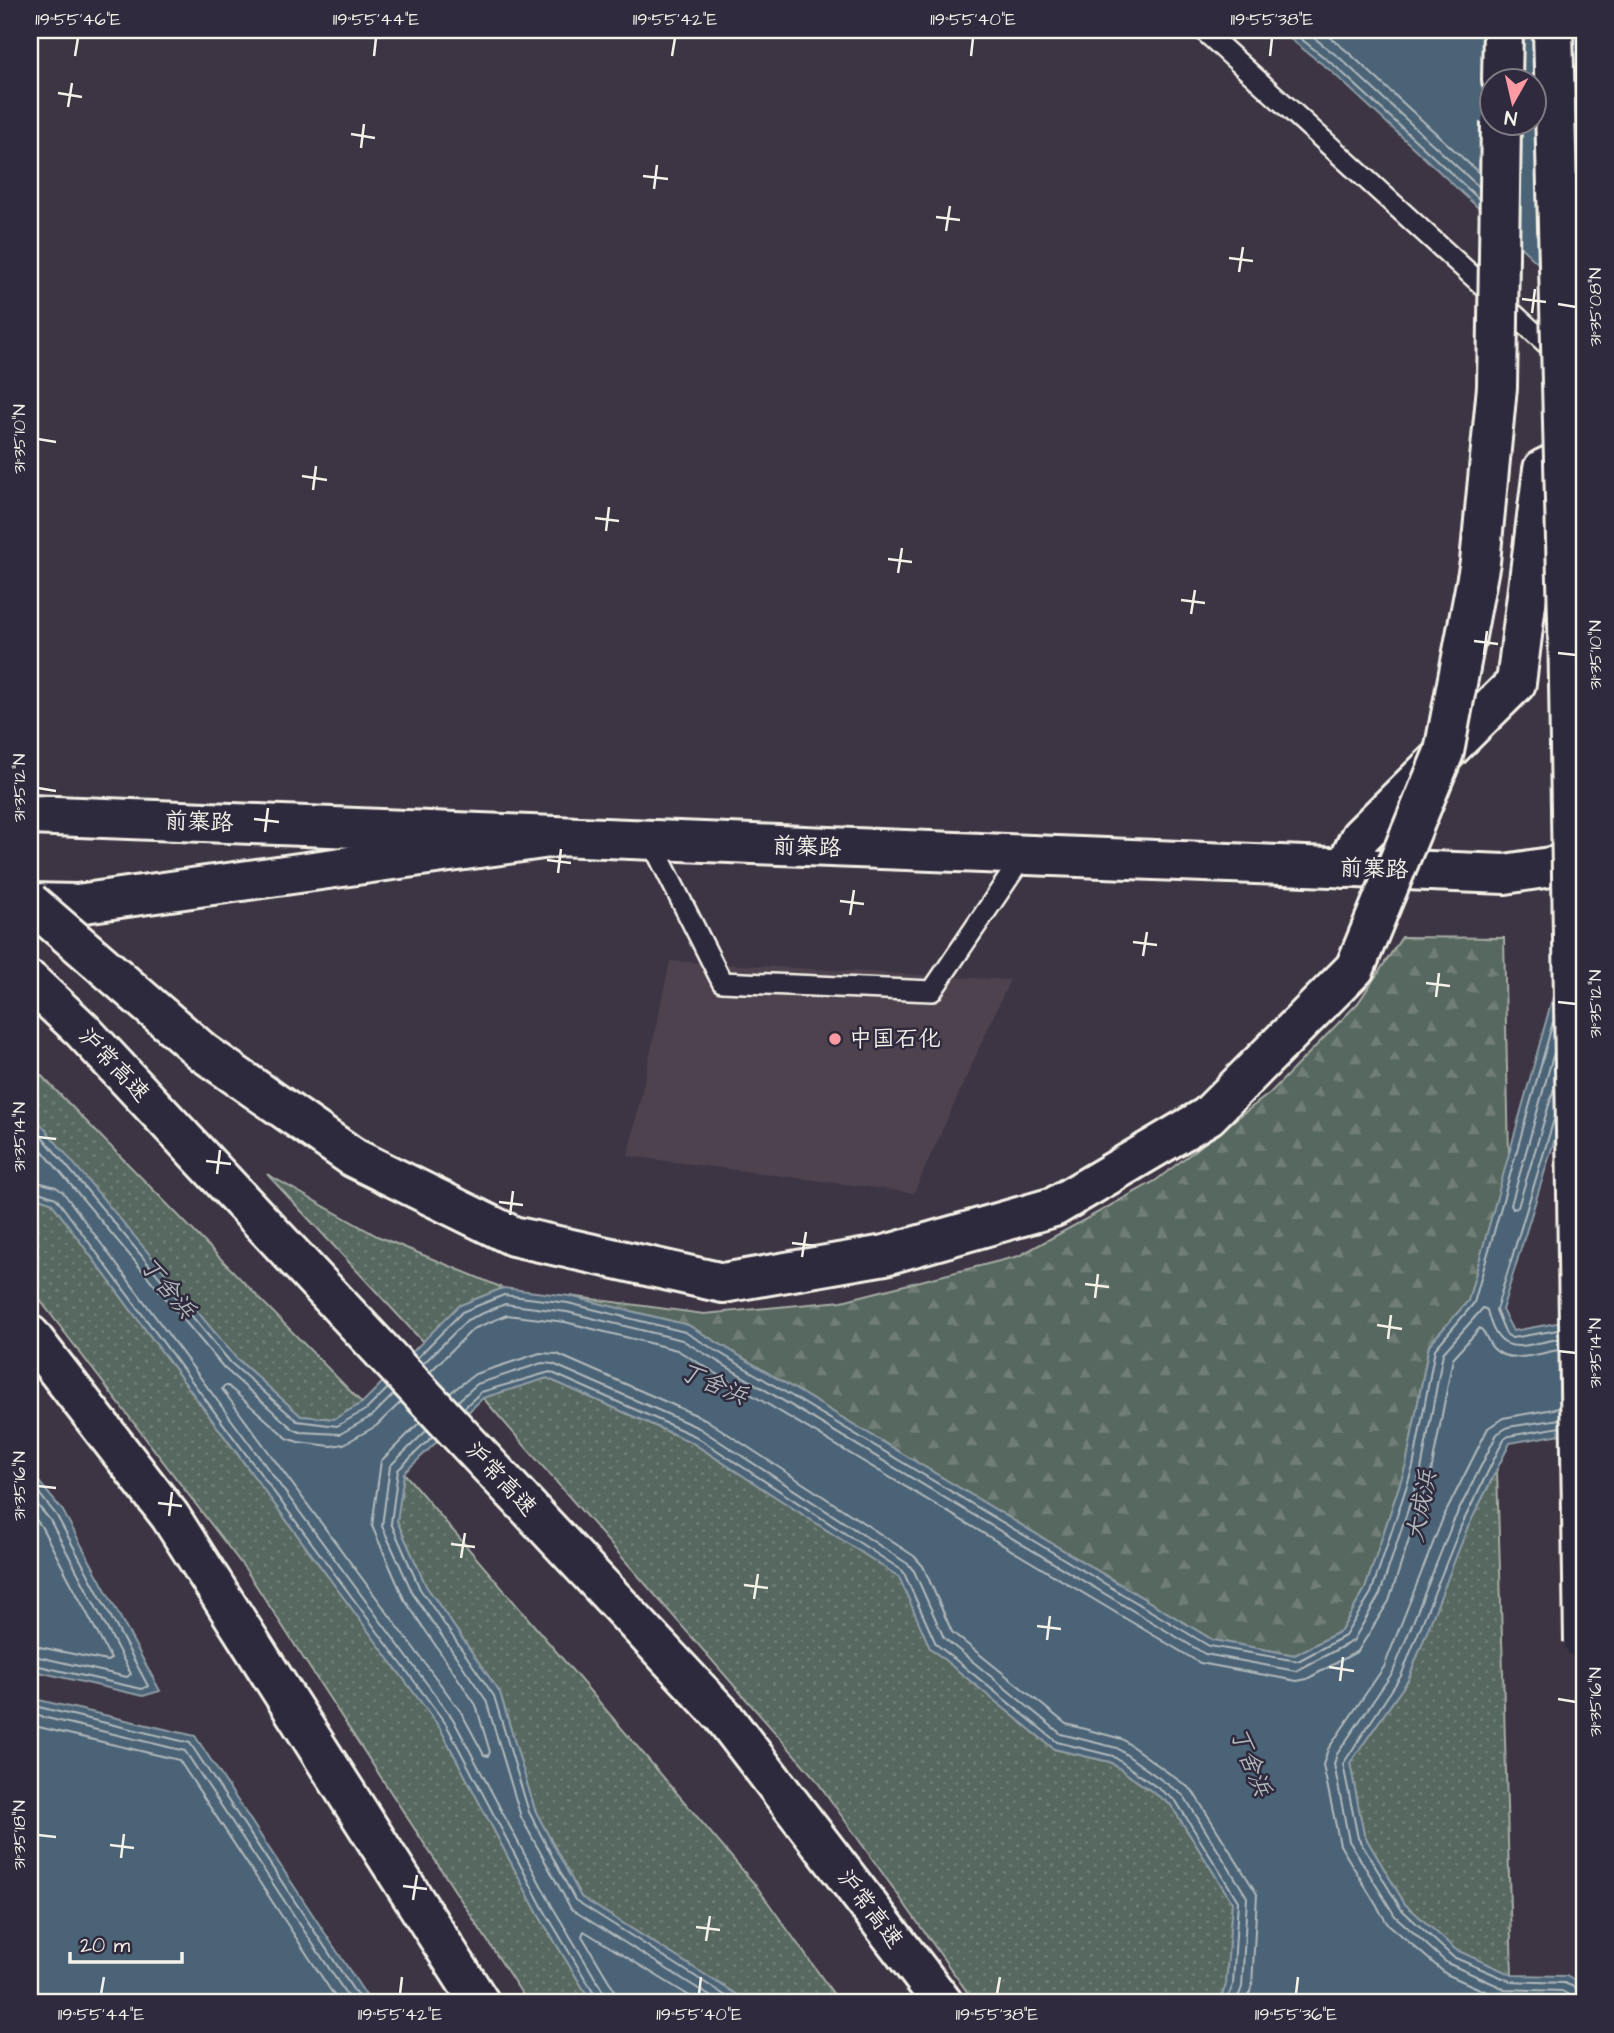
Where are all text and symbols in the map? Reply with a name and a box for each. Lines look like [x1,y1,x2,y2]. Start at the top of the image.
text: 119°55'46"E [35,7,121,32]
text: 119°55'44"E [333,7,420,32]
text: 119°55'42"E [633,7,718,32]
text: 119°55'40"E [930,7,1016,32]
text: 119°55'38"E [1231,7,1314,32]
north arrow [1478,66,1548,136]
text: N [1503,103,1519,132]
text: 31°35'08"N [1583,268,1608,346]
text: 31°35'10"N [7,404,32,474]
text: 31°35'10"N [1583,620,1608,690]
text: 31°35'12"N [7,754,32,822]
street label: 前寨路 [164,805,234,839]
street label: 前寨路 [772,830,842,864]
street label: 前寨路 [1339,852,1409,886]
text: 31°35'12"N [1583,970,1608,1038]
street label: 沪常高速 [71,1020,157,1110]
place label: 中国石化 [849,1023,941,1055]
marker: 中国石化 [827,1031,843,1047]
text: 31°35'14"N [7,1102,32,1172]
water label: 丁舍浜 [131,1249,204,1327]
text: 31°35'14"N [1583,1318,1608,1388]
water label: 丁舍浜 [673,1354,754,1414]
street label: 沪常高速 [458,1434,544,1524]
text: 31°35'16"N [7,1451,32,1521]
water label: 大成浜 [1398,1466,1446,1545]
text: 31°35'16"N [1583,1667,1608,1737]
water label: 丁舍浜 [1221,1722,1280,1803]
text: 31°35'18"N [7,1800,32,1870]
street label: 沪常高速 [830,1863,910,1955]
scale bar [70,1921,182,1965]
text: 20 m [80,1931,131,1960]
text: 119°55'44"E [58,2002,145,2027]
text: 119°55'42"E [358,2002,443,2027]
text: 119°55'40"E [656,2002,742,2027]
text: 119°55'38"E [956,2002,1039,2027]
text: 119°55'36"E [1255,2002,1338,2027]

